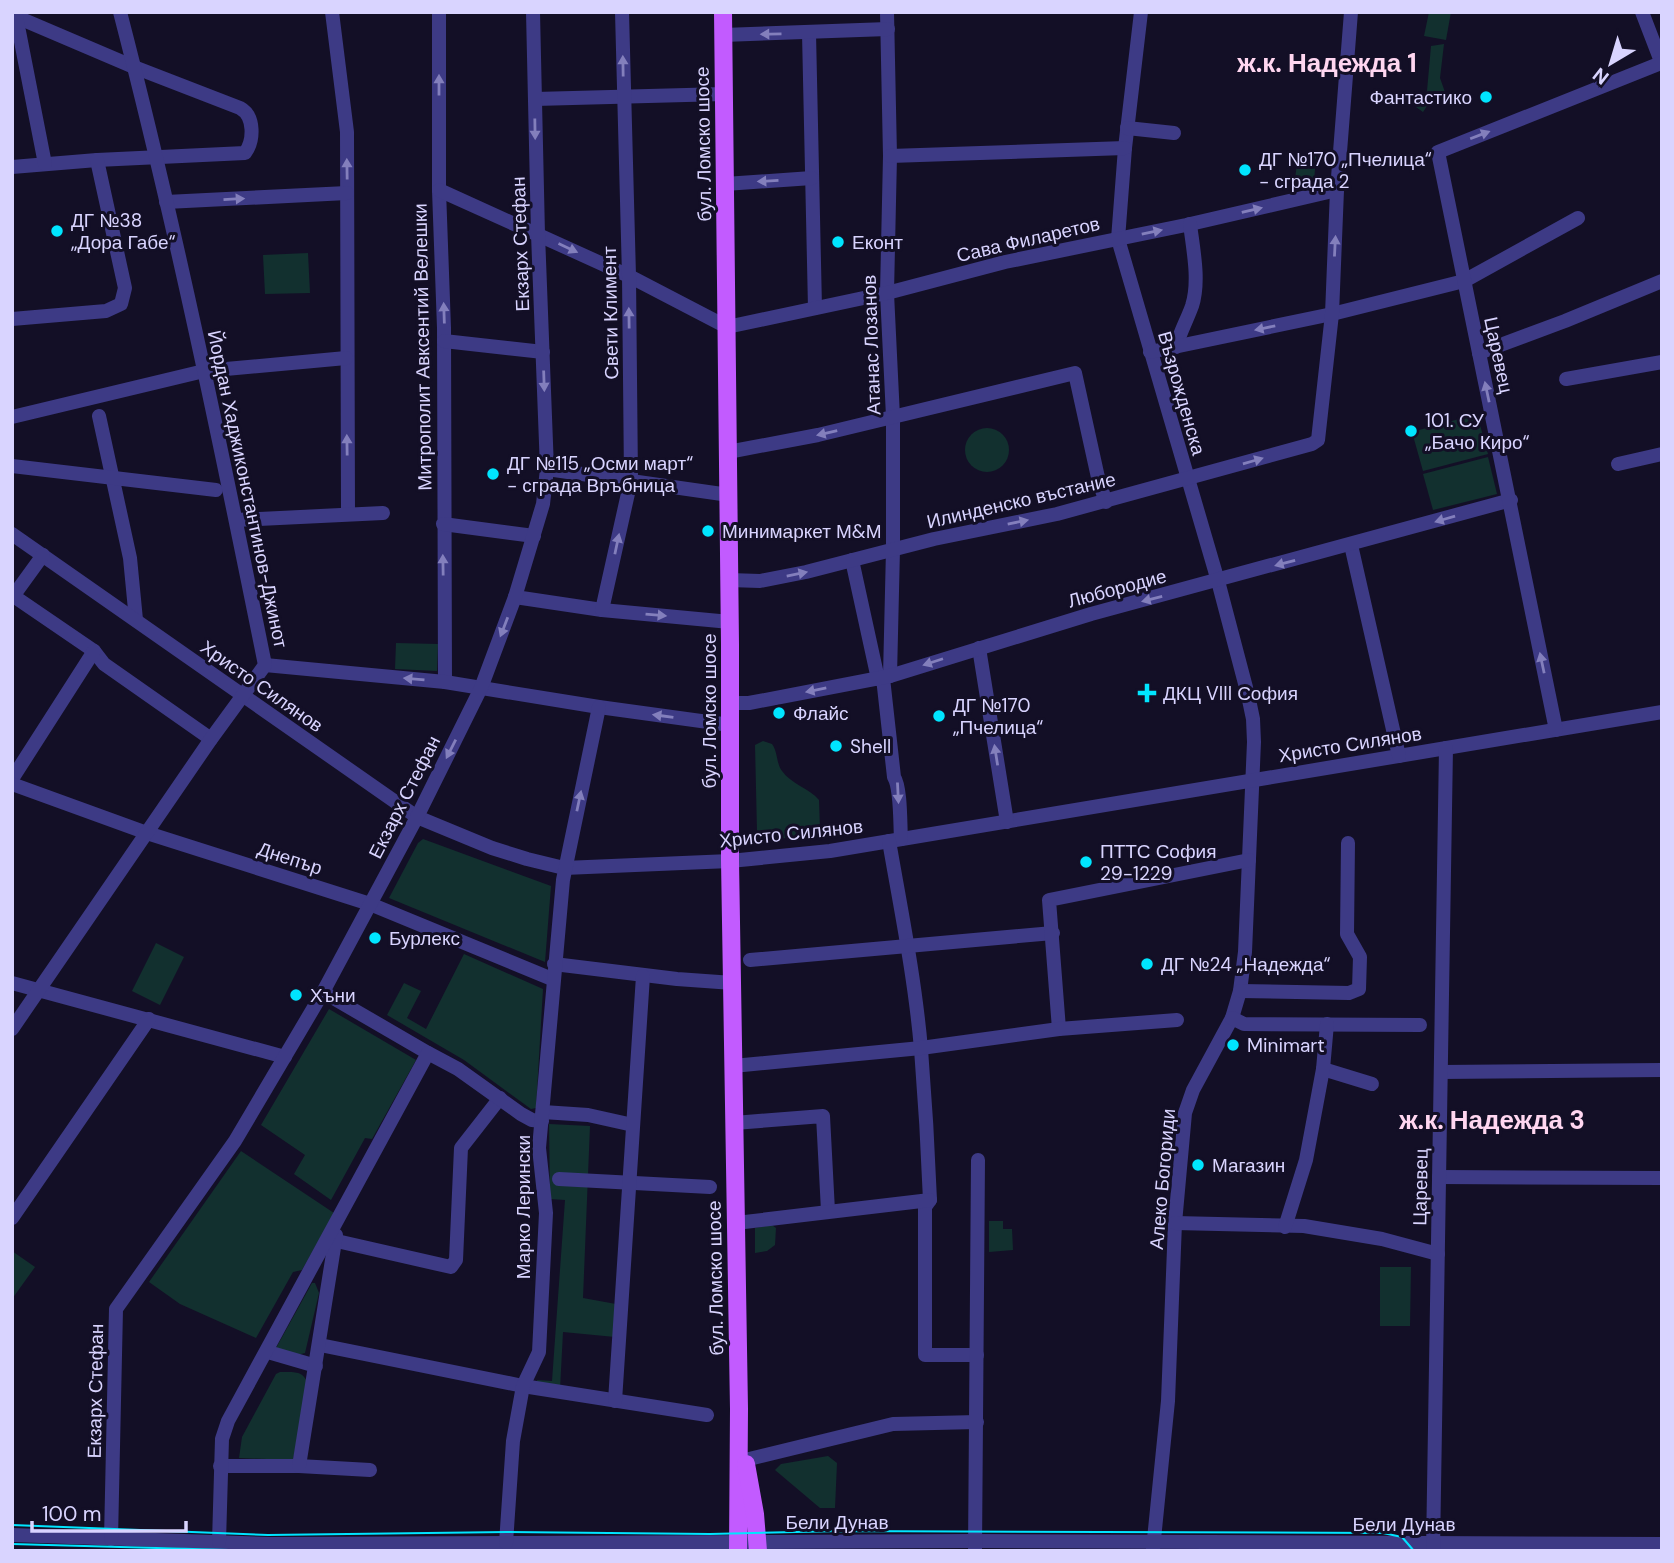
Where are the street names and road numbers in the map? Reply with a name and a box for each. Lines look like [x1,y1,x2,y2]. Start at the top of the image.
street label: бул. Ломско шосе [690,66,717,222]
street label: Екзарх Стефан [506,176,535,312]
street label: Митрополит Авксентий Велешки [407,203,438,491]
street label: Сава Филаретов [954,211,1102,268]
street label: Свети Климент [597,246,624,380]
street label: Атанас Лозанов [857,274,886,415]
street label: Царевец [1478,315,1519,396]
street label: Йордан Хаджиконстантинов-Джинот [202,328,293,651]
street label: Възрожденска [1152,328,1211,458]
street label: Илинденско въстание [924,467,1118,534]
street label: Любородие [1065,563,1169,614]
street label: бул. Ломско шосе [697,633,722,789]
street label: Христо Силянов [195,635,328,738]
street label: Христо Силянов [1277,721,1423,768]
street label: Екзарх Стефан [363,731,446,863]
street label: Христо Силянов [718,814,864,853]
street label: Днепър [254,836,325,881]
street label: Алеко Богориди [1144,1107,1181,1251]
street label: Марко Лерински [511,1135,536,1279]
street label: Царевец [1407,1148,1434,1226]
street label: бул. Ломско шосе [702,1200,729,1356]
street label: Екзарх Стефан [82,1323,109,1459]
street label: Бели Дунав [785,1510,889,1535]
street label: Бели Дунав [1352,1512,1456,1537]

